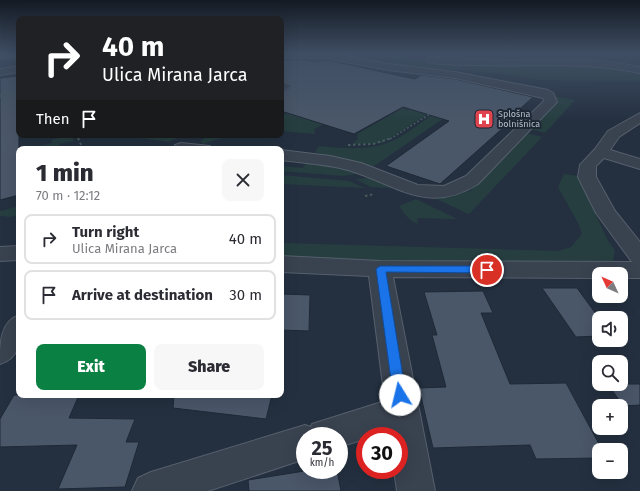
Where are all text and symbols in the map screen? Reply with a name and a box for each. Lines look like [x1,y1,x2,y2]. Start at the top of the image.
text: 40 m [102,30,165,63]
icon: right [36,32,88,84]
text: Ulica Mirana Jarca [102,64,247,86]
icon: arrive [78,108,100,130]
hospital icon: Splošna bolnišnica [473,108,495,130]
place label: Splošna bolnišnica [498,109,540,129]
text: Then [36,110,70,128]
text: 1 min [36,159,94,187]
button: close [222,159,264,201]
text: 70 m · 12:12 [36,188,100,203]
text: Turn right [72,223,139,241]
icon: right [38,228,60,250]
text: 40 m [229,230,262,248]
text: Ulica Mirana Jarca [72,241,177,256]
pin [470,253,504,287]
icon: arrive [476,259,498,281]
north arrow [592,267,628,303]
map controls [592,267,628,479]
icon: arrive [38,284,60,306]
text: Arrive at destination [72,286,213,304]
text: 30 m [229,286,262,304]
button: sound [592,311,628,347]
button: Exit [36,344,146,390]
button: Share [154,344,264,390]
button: search [592,355,628,391]
position arrow [379,374,421,416]
button: + [592,399,628,435]
speed limit sign: 30 [356,427,408,479]
text: 25 [311,436,333,460]
button: − [592,443,628,479]
text: km/h [310,457,334,469]

